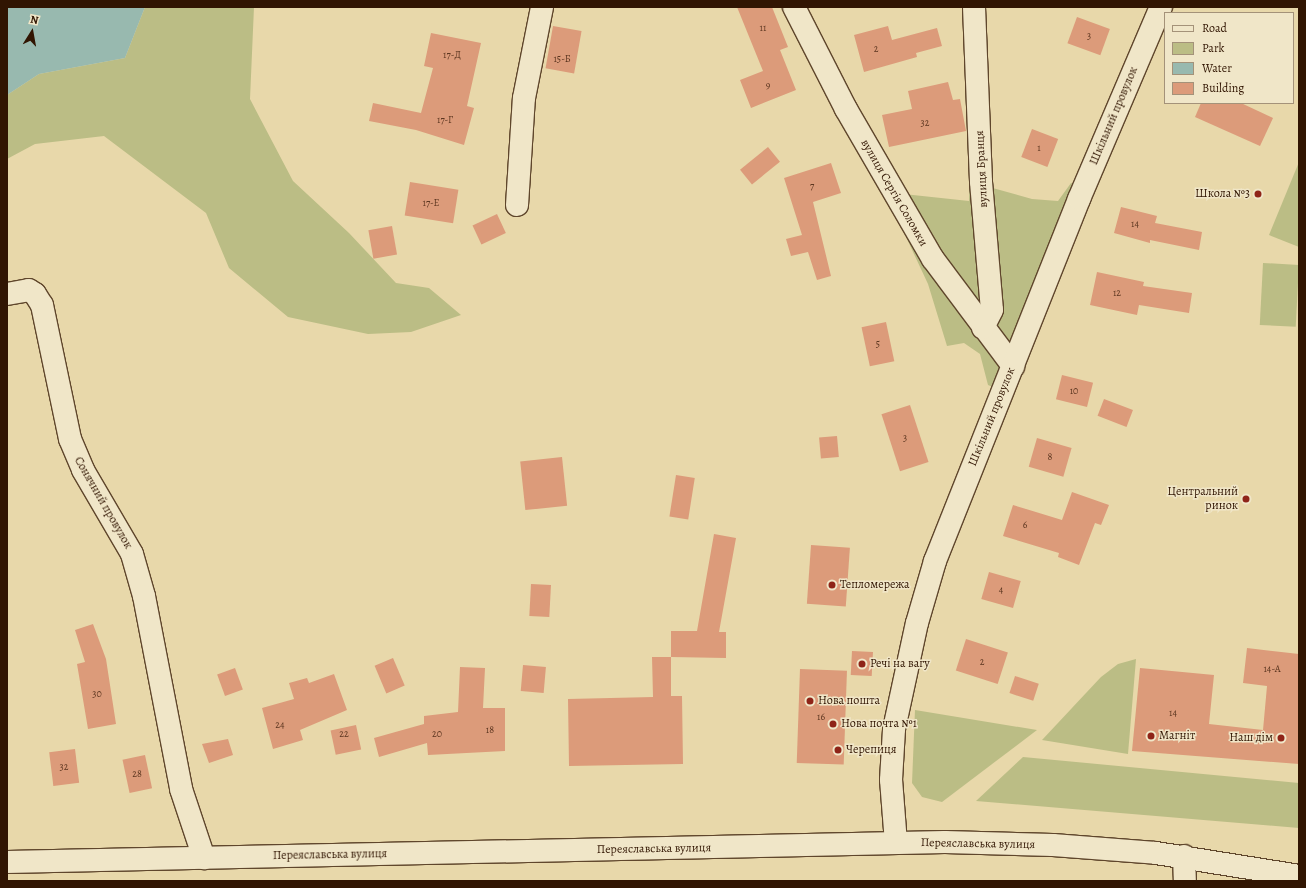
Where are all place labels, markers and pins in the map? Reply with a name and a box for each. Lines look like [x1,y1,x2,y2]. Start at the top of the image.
place label: Школа №3 [1195,187,1250,201]
marker: Школа №3 [1253,189,1263,199]
place label: Центральний ринок [1168,485,1238,513]
marker: Центральний ринок [1241,494,1251,504]
place label: Тепломережа [840,578,910,592]
marker: Тепломережа [827,580,837,590]
place label: Речі на вагу [870,657,930,671]
marker: Речі на вагу [857,659,867,669]
place label: Нова пошта [818,694,880,708]
marker: Нова пошта [805,696,815,706]
place label: Нова почта №1 [841,717,917,731]
marker: Нова почта №1 [828,719,838,729]
place label: Магніт [1159,729,1195,743]
marker: Магніт [1146,731,1156,741]
place label: Наш дім [1229,731,1273,745]
marker: Наш дім [1276,733,1286,743]
place label: Черепиця [846,743,897,757]
marker: Черепиця [833,745,843,755]

